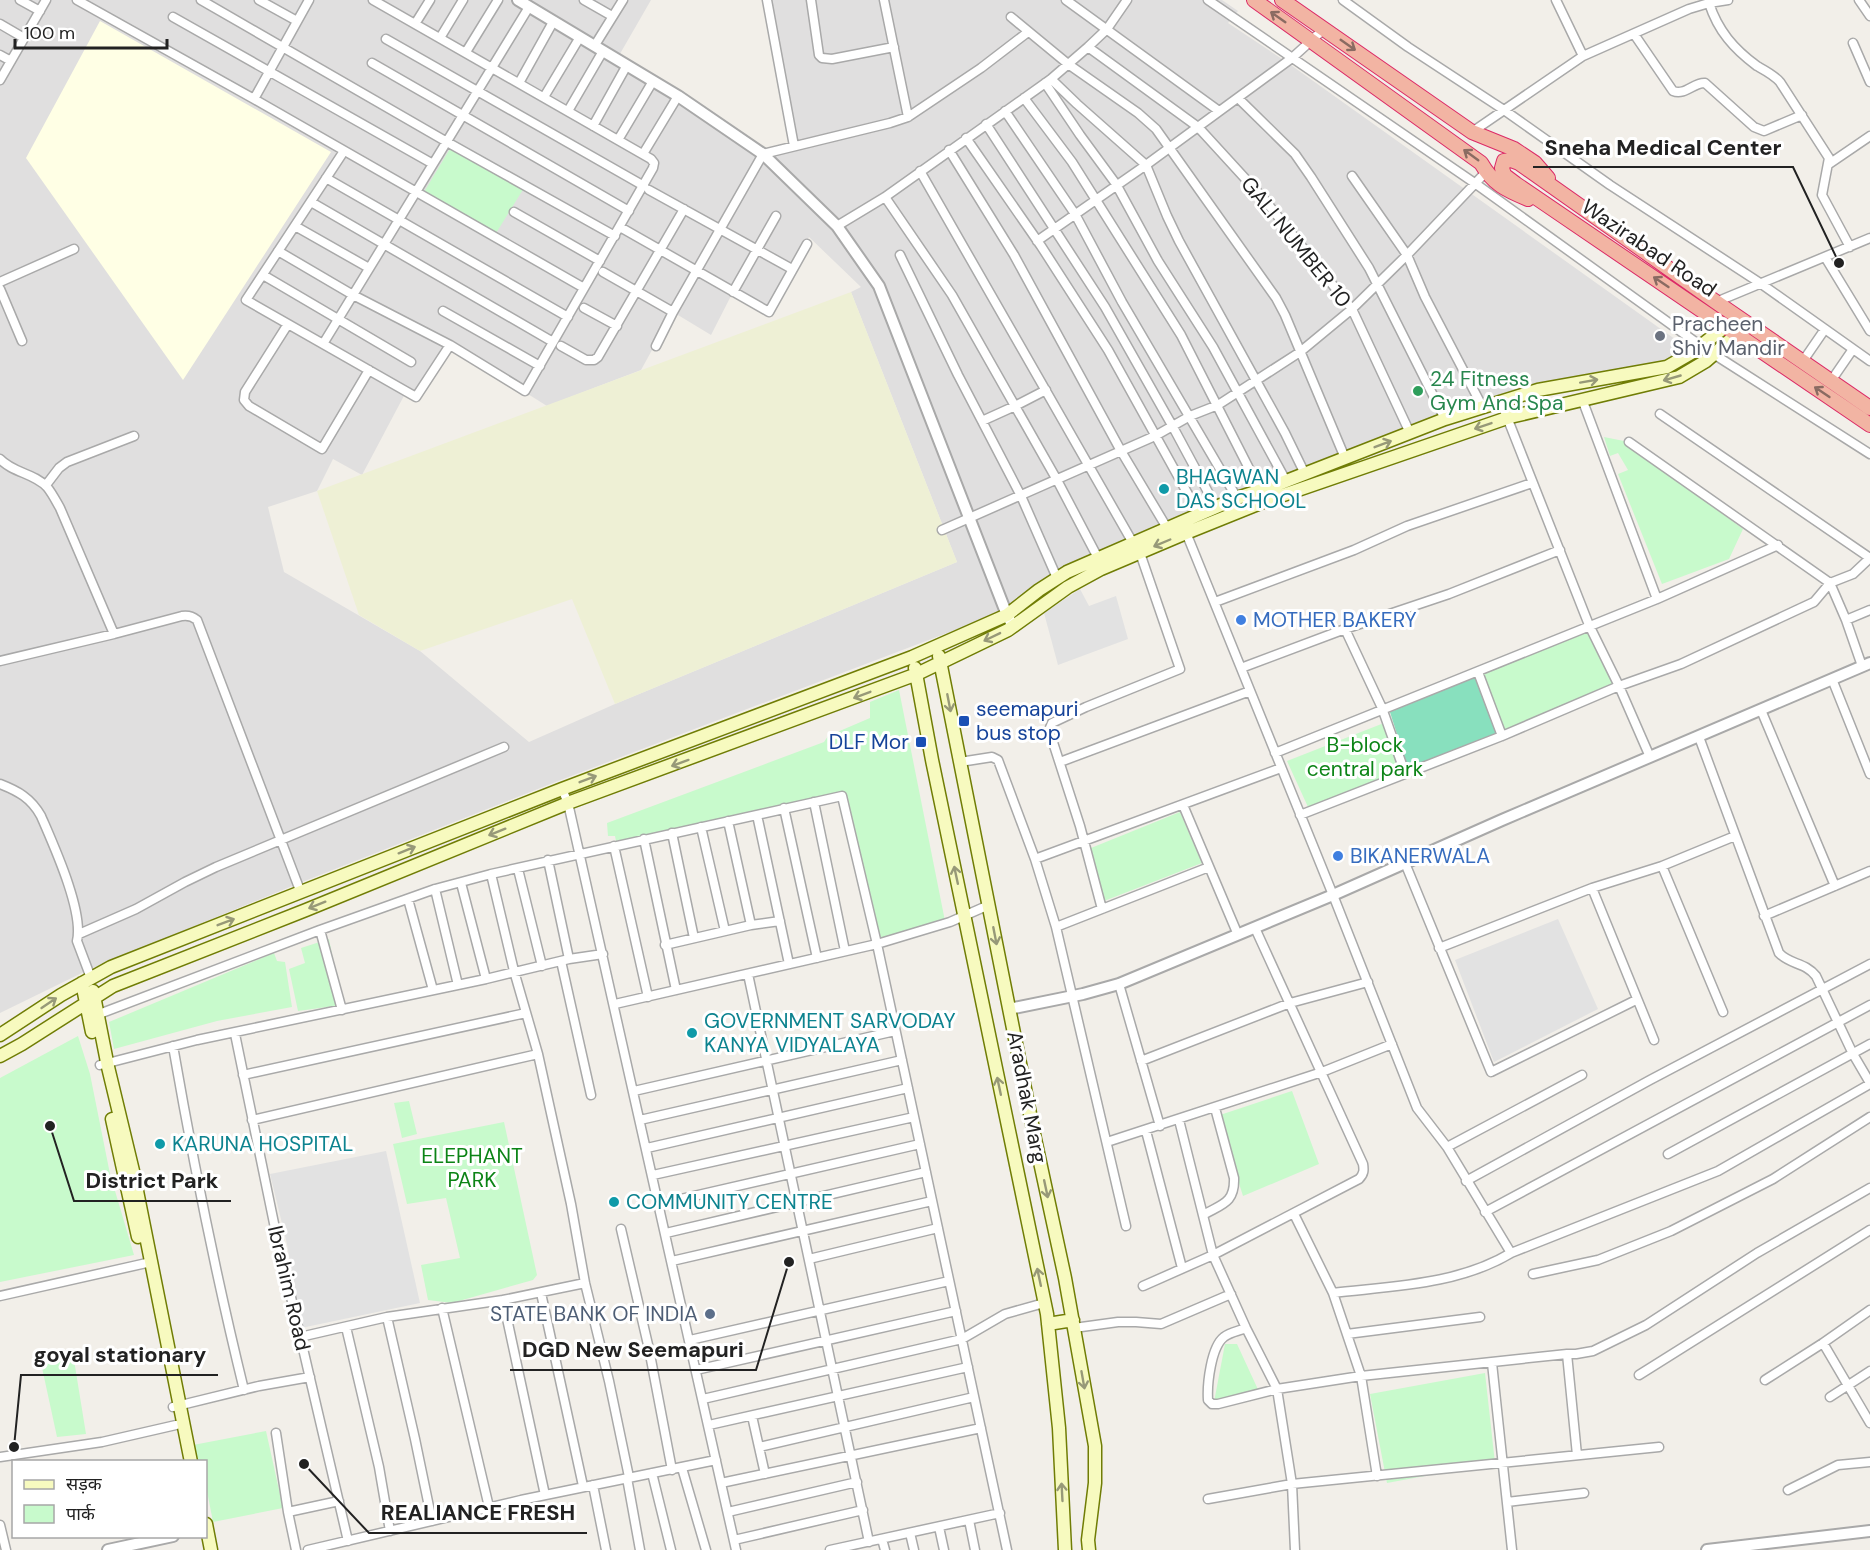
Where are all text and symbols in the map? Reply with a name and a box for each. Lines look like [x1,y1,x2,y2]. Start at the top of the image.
one-way arrow [1271,11,1287,23]
scale bar [15,12,166,50]
text: 100 m [24,21,75,45]
one-way arrow [1339,39,1355,51]
callout: Sneha Medical Center [1533,127,1793,167]
text: Sneha Medical Center [1545,133,1781,162]
one-way arrow [1463,149,1479,161]
street label: GALI NUMBER 10 [1235,171,1357,313]
street label: Wazirabad Road [1576,193,1722,303]
one-way arrow [1653,276,1670,288]
place label: Pracheen Shiv Mandir [1672,310,1785,362]
marker: Pracheen Shiv Mandir [1653,329,1667,343]
place label: 24 Fitness Gym And Spa [1430,365,1563,417]
one-way arrow [1663,373,1682,384]
one-way arrow [1579,375,1598,386]
marker: 24 Fitness Gym And Spa [1411,384,1425,398]
one-way arrow [1814,386,1830,398]
one-way arrow [1474,421,1493,432]
one-way arrow [1373,437,1392,448]
place label: BHAGWAN DAS SCHOOL [1176,463,1306,515]
marker: BHAGWAN DAS SCHOOL [1157,482,1171,496]
one-way arrow [1153,538,1172,549]
place label: MOTHER BAKERY [1253,606,1417,634]
marker: MOTHER BAKERY [1234,613,1248,627]
one-way arrow [984,632,1002,644]
one-way arrow [854,690,872,701]
one-way arrow [944,693,955,713]
place label: seemapuri bus stop [976,695,1079,747]
marker: seemapuri bus stop [957,714,971,728]
place label: DLF Mor [829,728,909,756]
park label: B-block central park [1307,731,1424,783]
marker: DLF Mor [914,735,928,749]
one-way arrow [671,758,689,769]
one-way arrow [579,772,597,783]
one-way arrow [489,827,507,838]
place label: BIKANERWALA [1350,842,1490,870]
one-way arrow [397,844,416,855]
marker: BIKANERWALA [1331,849,1345,863]
one-way arrow [950,865,961,885]
one-way arrow [308,900,326,911]
one-way arrow [216,916,235,927]
one-way arrow [990,926,1001,945]
one-way arrow [40,997,57,1009]
place label: GOVERNMENT SARVODAY KANYA VIDYALAYA [704,1007,956,1059]
marker: GOVERNMENT SARVODAY KANYA VIDYALAYA [685,1026,699,1040]
street label: Aradhak Marg [1000,1028,1054,1166]
one-way arrow [993,1077,1004,1096]
place label: KARUNA HOSPITAL [172,1130,353,1158]
marker: KARUNA HOSPITAL [153,1137,167,1151]
park label: ELEPHANT PARK [421,1142,523,1194]
callout: District Park [74,1161,231,1201]
text: District Park [86,1166,219,1195]
one-way arrow [1041,1178,1052,1198]
place label: COMMUNITY CENTRE [626,1188,833,1216]
marker: COMMUNITY CENTRE [607,1195,621,1209]
street label: Ibrahim Road [261,1223,317,1353]
one-way arrow [1033,1268,1044,1287]
place label: STATE BANK OF INDIA [490,1300,698,1328]
marker: STATE BANK OF INDIA [703,1307,717,1321]
callout: DGD New Seemapuri [510,1330,756,1370]
callout: goyal stationary [21,1335,218,1375]
text: DGD New Seemapuri [522,1335,744,1364]
text: goyal stationary [34,1340,206,1369]
one-way arrow [1078,1370,1089,1389]
legend [12,1460,207,1538]
text: सड़क [66,1472,103,1496]
one-way arrow [1056,1482,1067,1502]
callout: REALIANCE FRESH [369,1493,587,1533]
text: REALIANCE FRESH [381,1498,575,1527]
text: पार्क [66,1502,96,1526]

